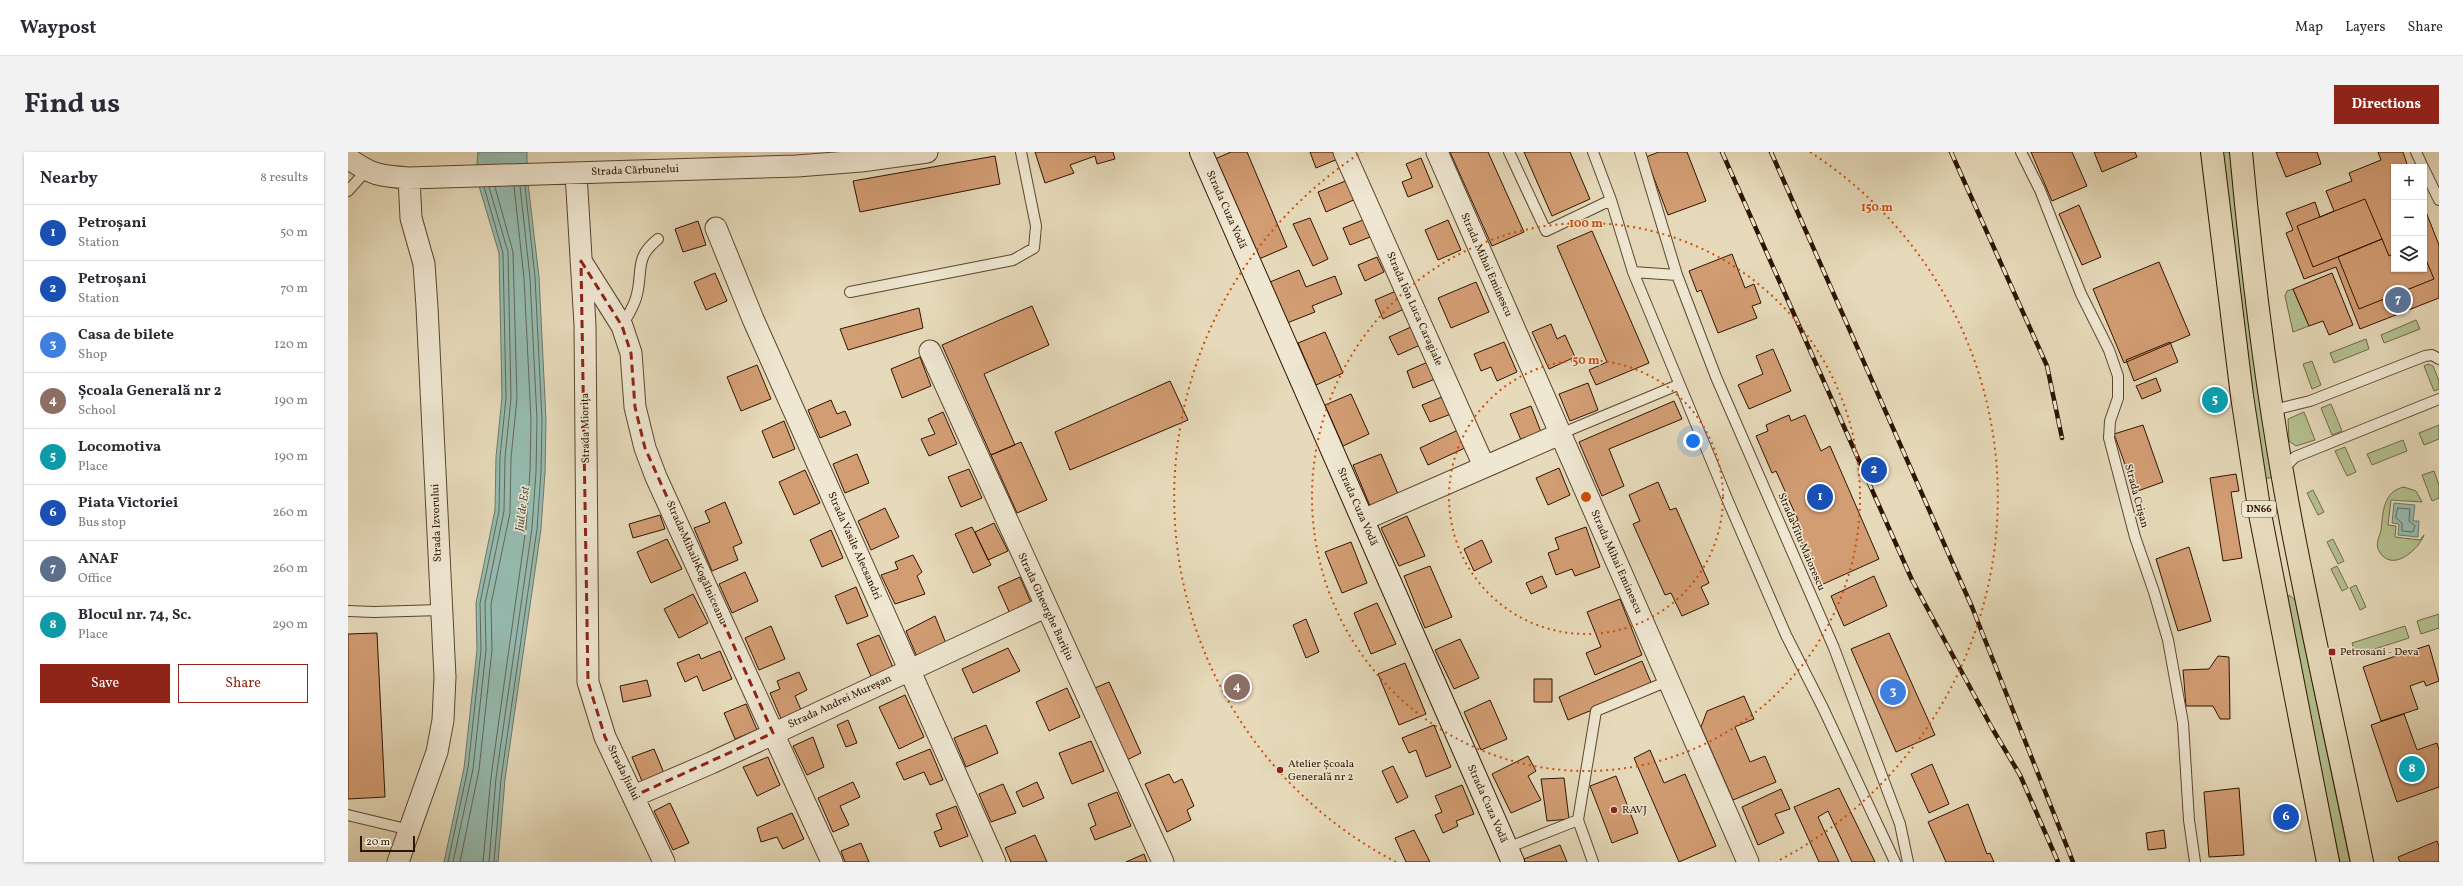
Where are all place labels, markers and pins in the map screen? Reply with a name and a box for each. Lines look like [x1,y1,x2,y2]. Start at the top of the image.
pin: 7 [2385,285,2411,315]
pin: 5 [2202,385,2228,415]
pin: 2 [1861,455,1887,485]
pin: 1 [1807,482,1833,512]
centre of rings [1579,490,1593,504]
place label: Petrosani - Deva [2340,645,2419,660]
marker: Petrosani - Deva [2327,647,2337,657]
pin: 4 [1224,672,1250,702]
pin: 3 [1880,677,1906,707]
pin: 8 [2399,754,2425,784]
place label: Atelier Școala Generală nr 2 [1288,757,1355,785]
marker: Atelier Școala Generală nr 2 [1275,765,1285,775]
pin: 6 [2273,802,2299,832]
place label: RAVJ [1622,803,1647,818]
marker: RAVJ [1609,805,1619,815]

